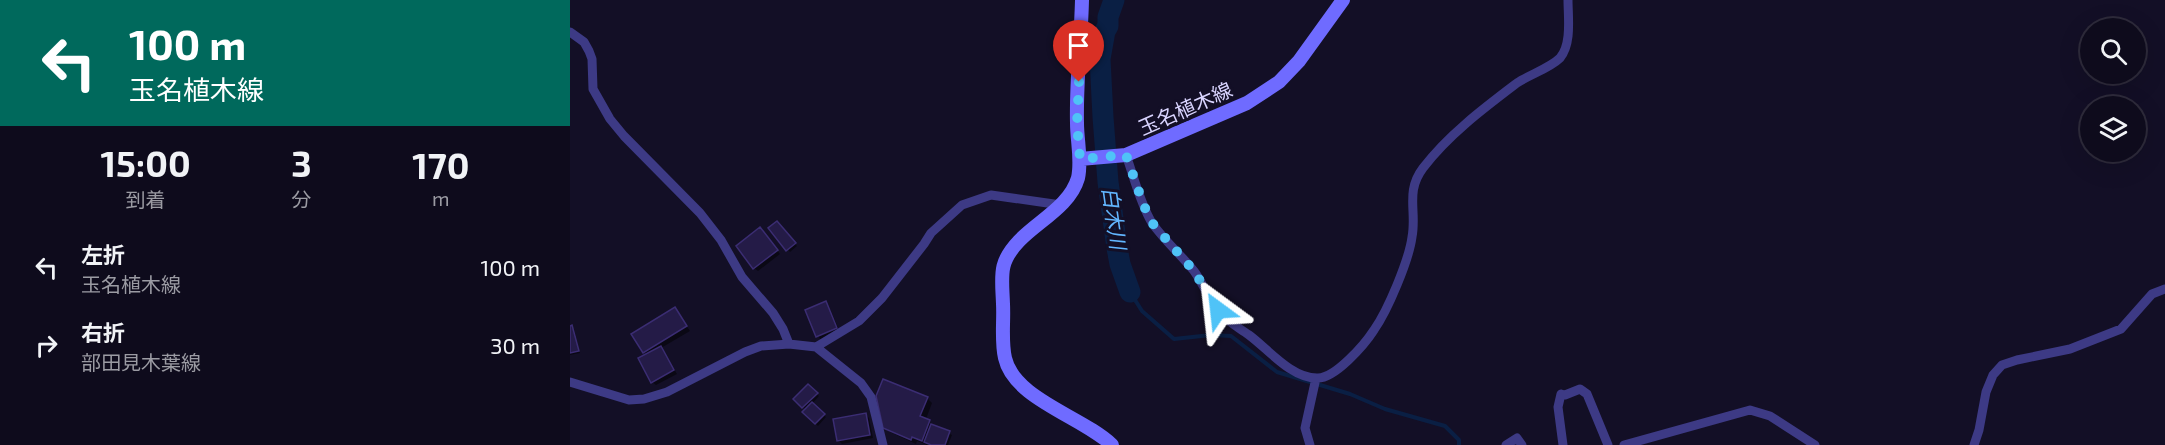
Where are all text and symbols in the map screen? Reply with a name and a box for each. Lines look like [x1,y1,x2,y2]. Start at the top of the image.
text: 100 m [129,18,246,68]
map controls [2080,18,2146,162]
button: search [2080,18,2146,84]
pin [1053,20,1104,82]
icon: left [30,24,108,102]
icon: arrive [1062,29,1095,62]
text: 玉名植木線 [129,73,264,105]
street label: 玉名植木線 [1134,77,1236,139]
button: layers [2080,96,2146,162]
text: 15:00 [101,141,191,184]
text: 3 [291,141,312,184]
text: 170 [412,143,469,186]
water label: 白木川 [1098,185,1132,253]
text: m [432,186,450,210]
text: 到着 [126,187,166,211]
text: 分 [291,187,311,211]
text: 左折 [81,241,125,267]
icon: left [30,251,63,284]
text: 100 m [481,254,540,280]
text: 玉名植木線 [81,272,181,296]
position arrow [1186,278,1250,342]
text: 右折 [81,319,125,345]
icon: right [30,329,63,362]
text: 30 m [490,332,540,358]
text: 部田見木葉線 [81,350,201,374]

